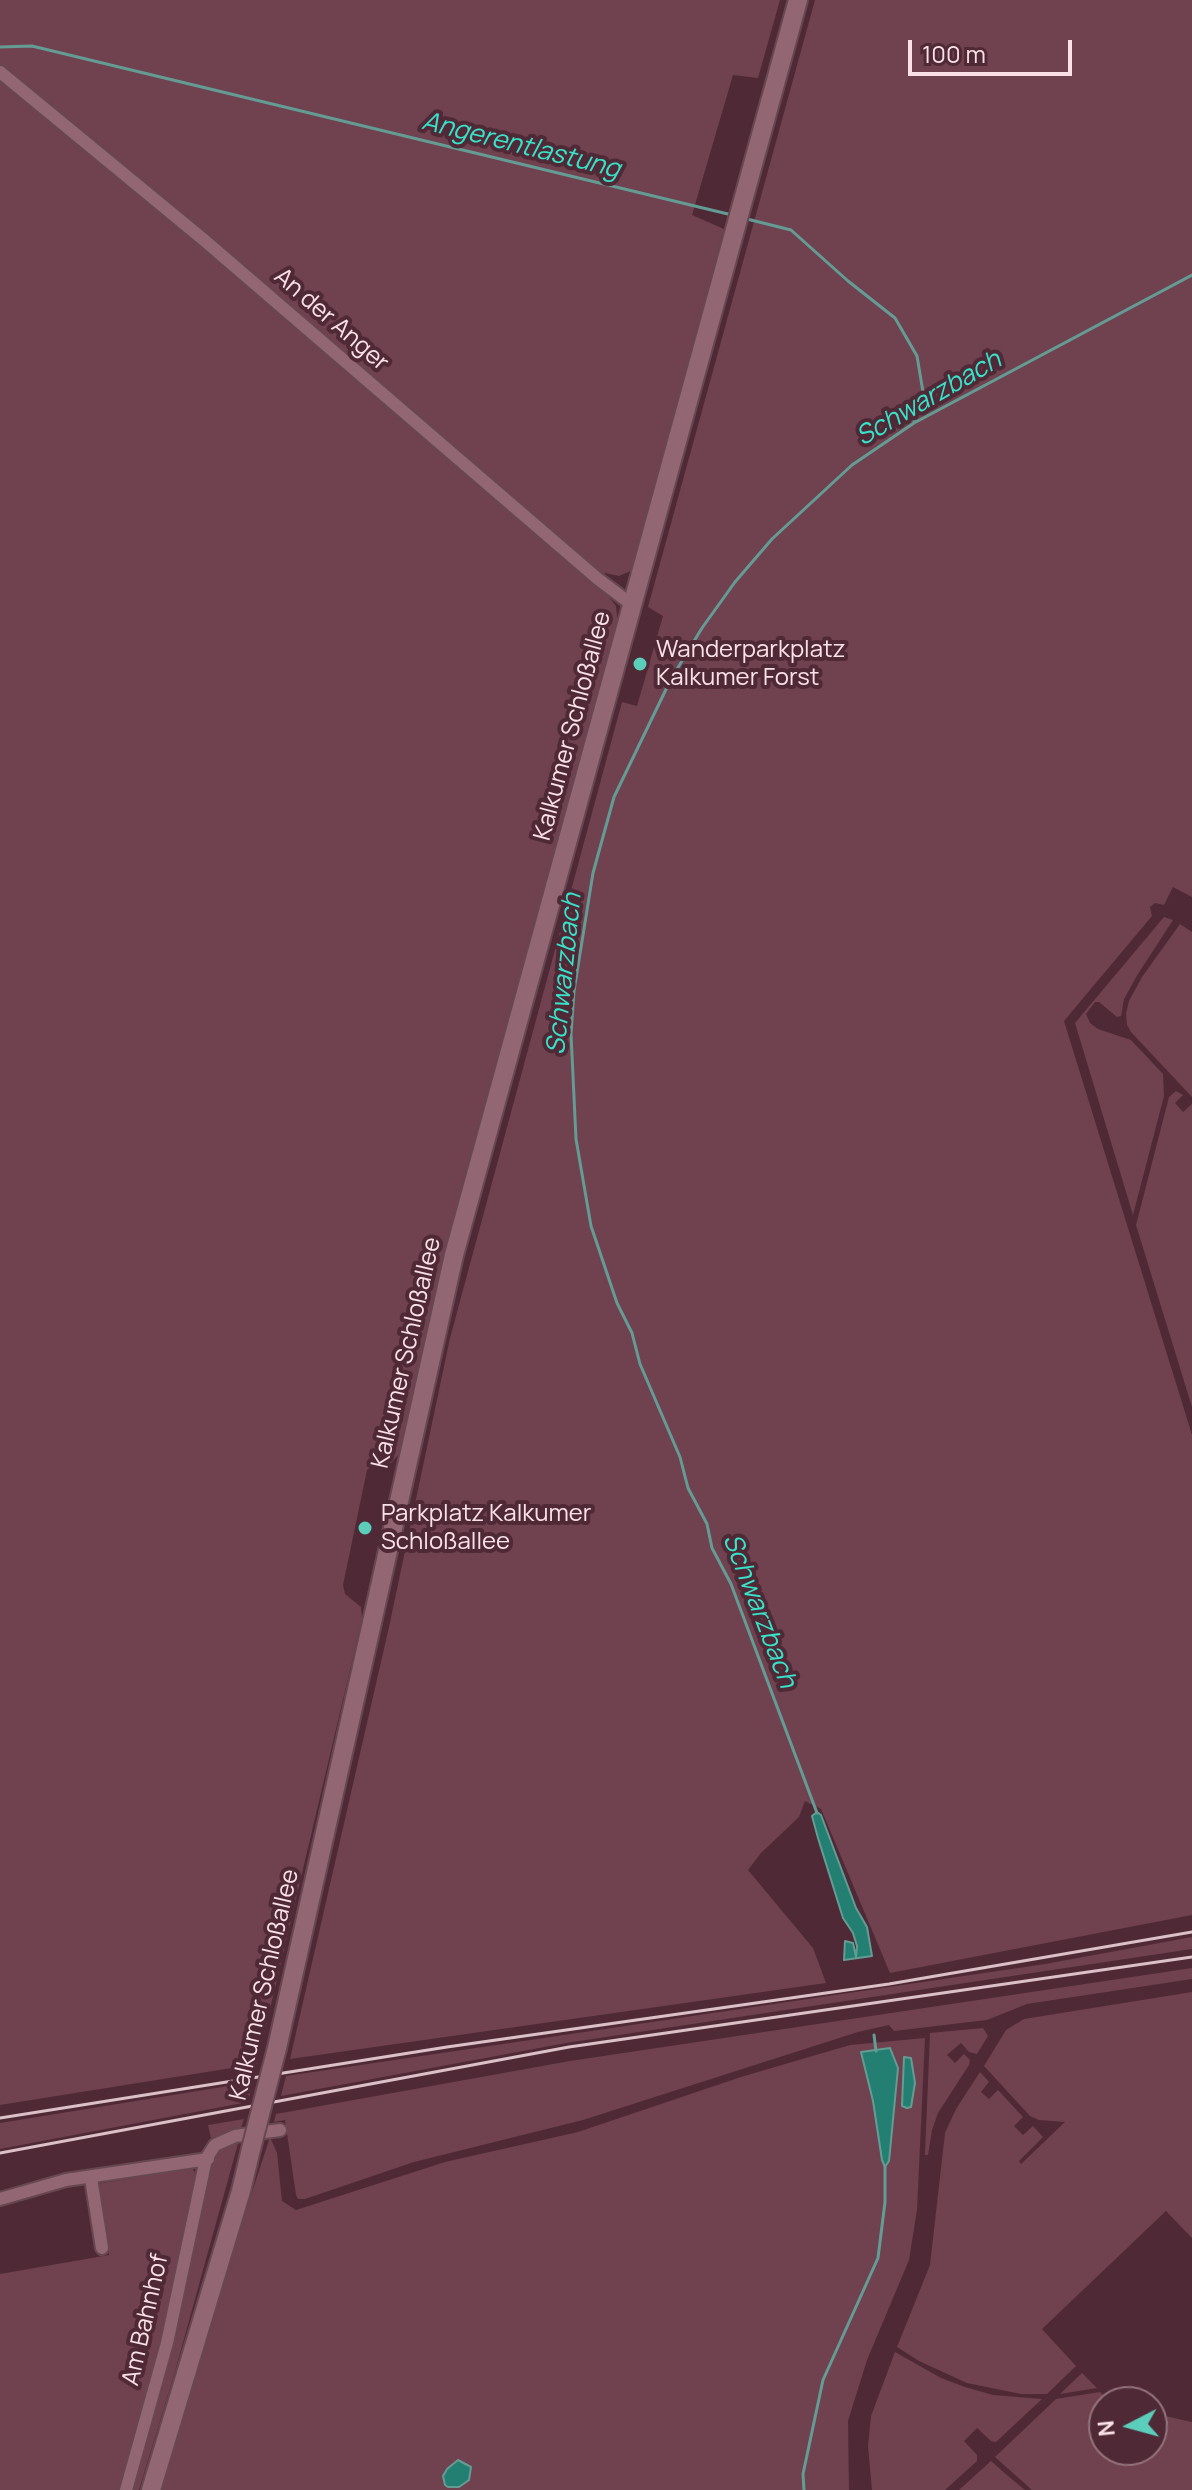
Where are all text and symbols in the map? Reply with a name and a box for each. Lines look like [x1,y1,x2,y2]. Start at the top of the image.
scale bar [912,24,1076,74]
text: 100 m [922,37,986,70]
water label: Angerentlastung [419,106,623,186]
street label: An der Anger [268,262,394,378]
water label: Schwarzbach [851,345,1007,453]
street label: Kalkumer Schloßallee [529,608,617,844]
place label: Wanderparkplatz Kalkumer Forst [656,636,845,692]
marker: Wanderparkplatz Kalkumer Forst [631,655,649,673]
water label: Schwarzbach [541,892,589,1056]
street label: Kalkumer Schloßallee [366,1235,448,1471]
place label: Parkplatz Kalkumer Schloßallee [381,1500,591,1556]
marker: Parkplatz Kalkumer Schloßallee [356,1519,374,1537]
water label: Schwarzbach [715,1530,803,1692]
street label: Kalkumer Schloßallee [224,1867,306,2103]
street label: Am Bahnhof [117,2252,175,2388]
north arrow [1088,2386,1168,2466]
text: N [1090,2419,1122,2438]

